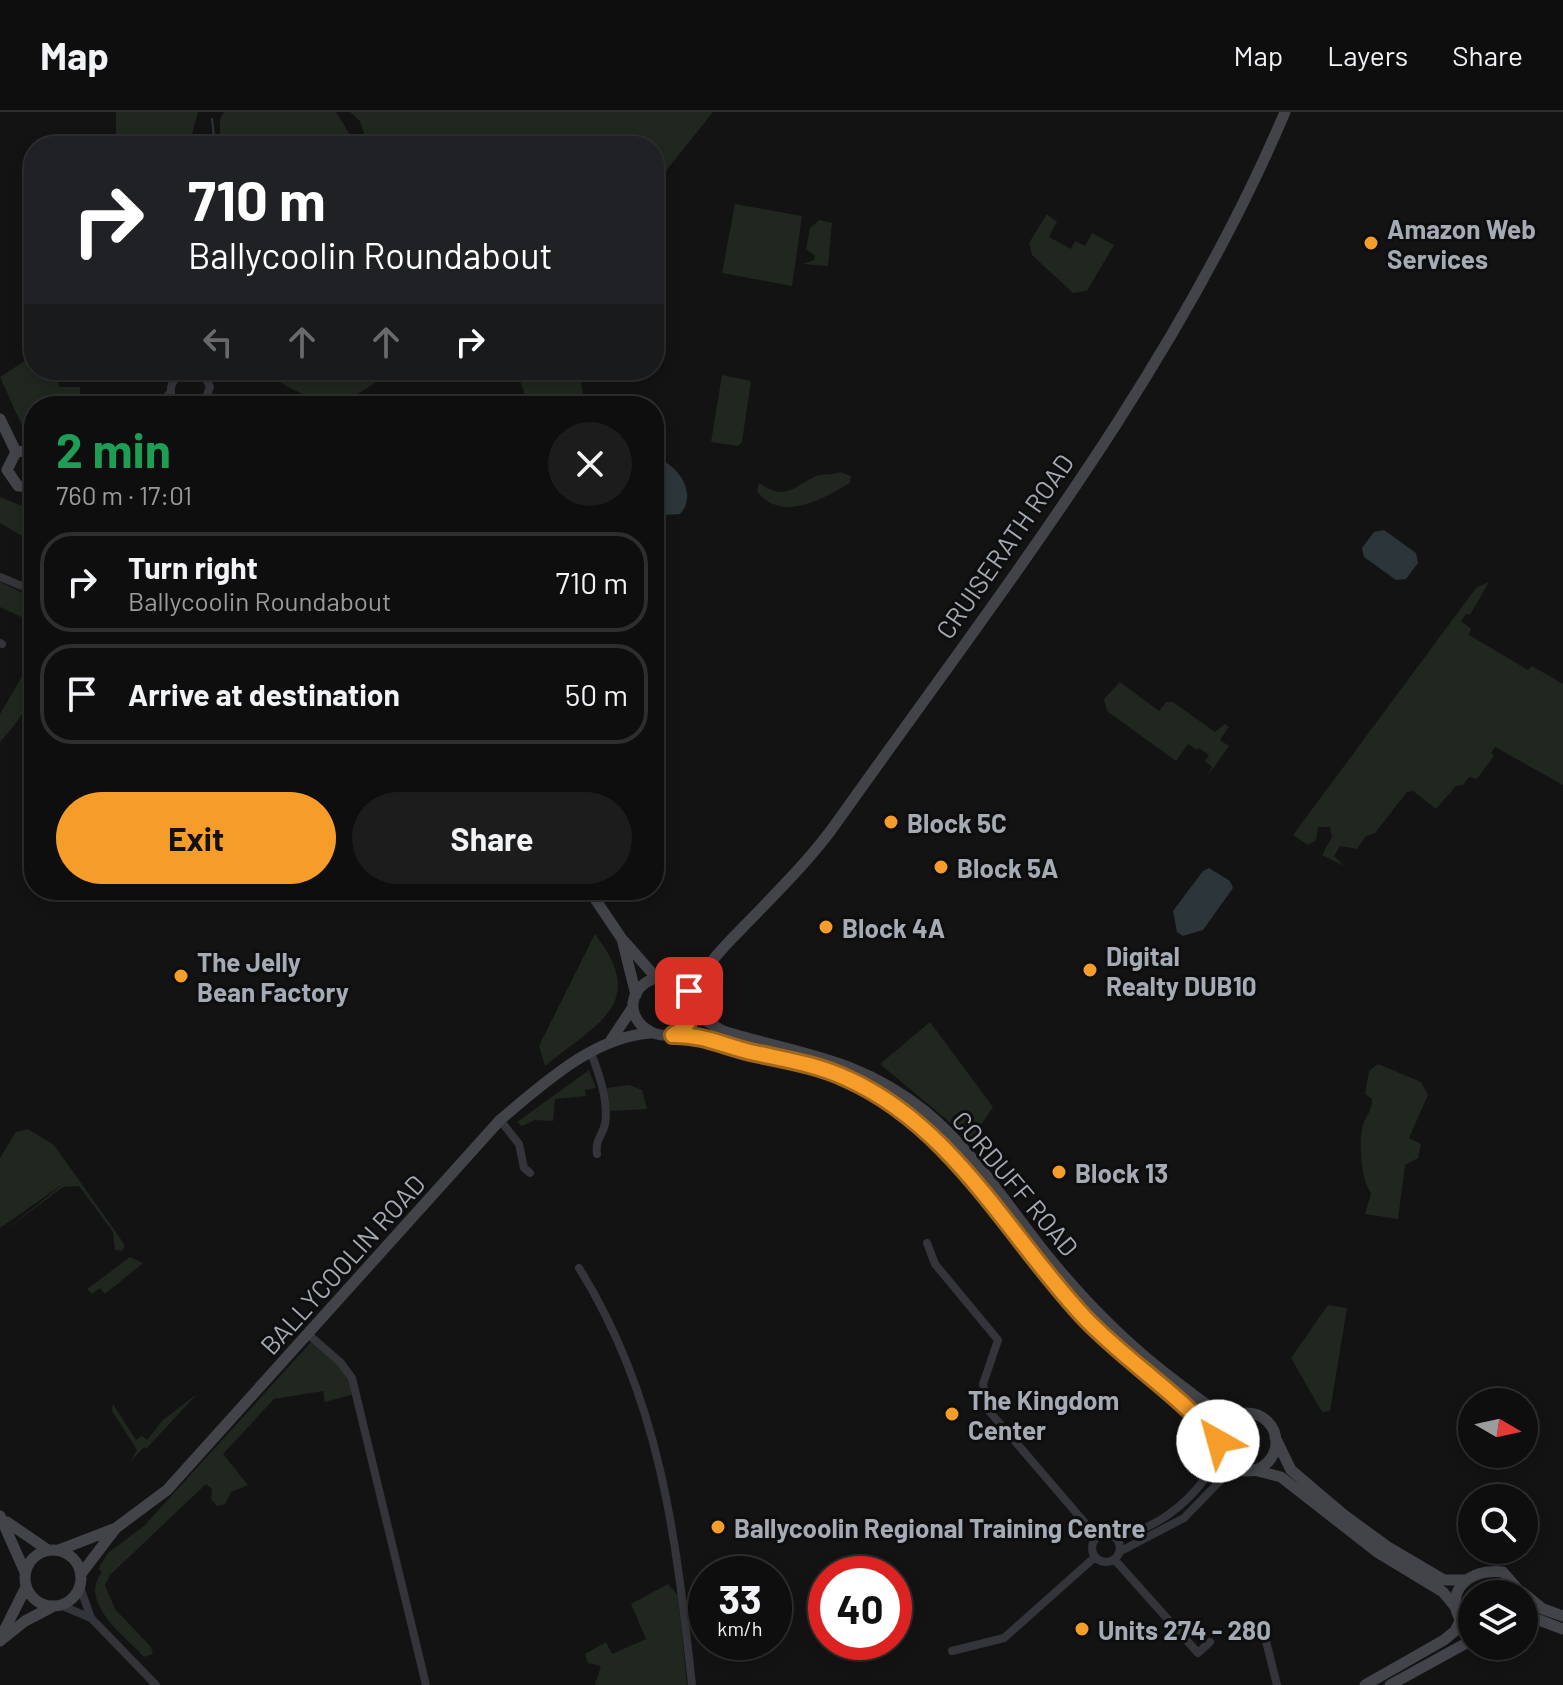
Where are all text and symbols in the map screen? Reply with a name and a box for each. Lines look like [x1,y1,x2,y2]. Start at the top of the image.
text: Map [40,32,109,78]
text: Map [1233,38,1283,72]
text: Layers [1327,38,1408,72]
text: Share [1452,38,1523,72]
text: 710 m [188,165,326,232]
icon: right [56,168,160,272]
place label: Amazon Web Services [1387,213,1536,274]
text: Ballycoolin Roundabout [188,233,553,276]
marker: Amazon Web Services [1362,234,1380,252]
icon: left [196,320,240,364]
icon: ahead [280,320,324,364]
icon: ahead [364,320,408,364]
icon: right [448,320,492,364]
text: 2 min [56,420,171,478]
button: close [548,422,632,506]
street label: CRUISERATH ROAD [929,448,1079,644]
text: 760 m · 17:01 [56,479,192,510]
text: Turn right [128,549,258,585]
icon: right [60,560,104,604]
text: 710 m [555,564,628,600]
text: Ballycoolin Roundabout [128,585,391,616]
icon: arrive [60,672,104,716]
text: Arrive at destination [128,676,400,712]
text: 50 m [565,676,628,712]
button: Exit [56,792,336,884]
button: Share [352,792,632,884]
place label: Block 5C [907,807,1007,838]
marker: Block 5C [882,813,900,831]
place label: Block 5A [957,852,1058,883]
marker: Block 5A [932,858,950,876]
place label: Block 4A [842,912,945,943]
marker: Block 4A [817,918,835,936]
place label: Digital Realty DUB10 [1106,940,1257,1001]
place label: The Jelly Bean Factory [197,946,349,1007]
pin [655,957,723,1025]
marker: Digital Realty DUB10 [1081,961,1099,979]
marker: The Jelly Bean Factory [172,967,190,985]
icon: arrive [667,969,711,1013]
street label: CORDUFF ROAD [946,1104,1086,1262]
place label: Block 13 [1075,1157,1168,1188]
marker: Block 13 [1050,1163,1068,1181]
street label: BALLYCOOLIN ROAD [253,1168,431,1360]
place label: The Kingdom Center [968,1384,1119,1445]
north arrow [1458,1388,1538,1468]
map controls [1458,1388,1538,1660]
position arrow [1176,1399,1260,1483]
marker: The Kingdom Center [943,1405,961,1423]
button: search [1458,1484,1538,1564]
place label: Ballycoolin Regional Training Centre [734,1512,1145,1543]
marker: Ballycoolin Regional Training Centre [709,1518,727,1536]
speed limit sign: 40 [808,1556,912,1660]
text: 33 [718,1574,762,1622]
button: layers [1458,1580,1538,1660]
place label: Units 274 - 280 [1098,1614,1271,1645]
text: km/h [717,1616,763,1640]
marker: Units 274 - 280 [1073,1620,1091,1638]

